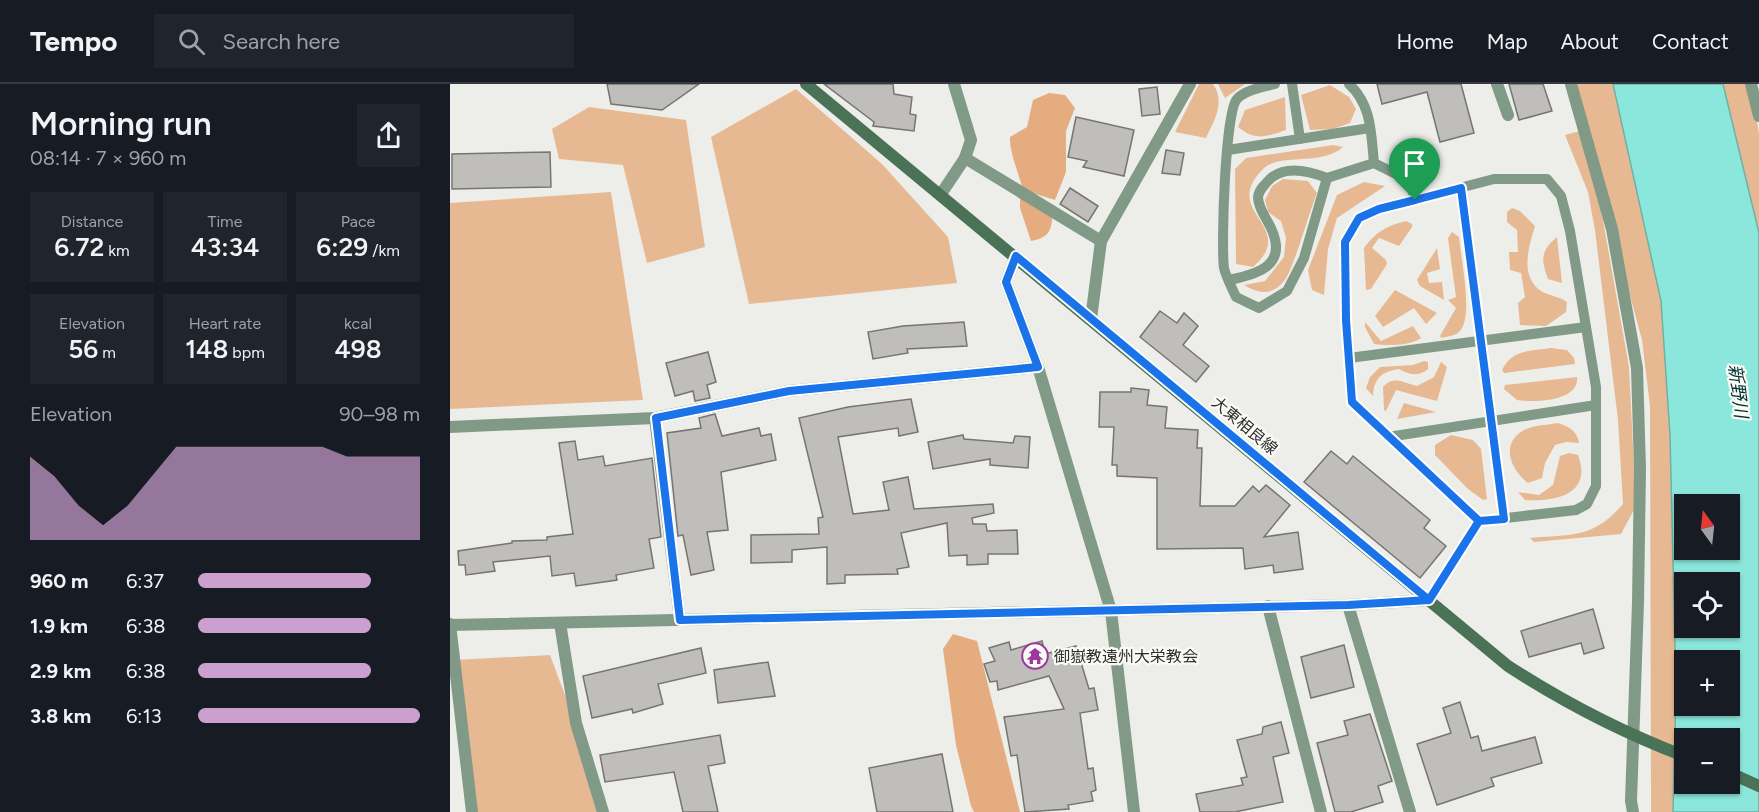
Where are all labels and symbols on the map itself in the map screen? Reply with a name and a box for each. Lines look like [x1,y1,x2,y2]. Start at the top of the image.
pin [1389,138,1440,200]
water label: 新野川 [1724,363,1752,421]
street label: 大東相良線 [1208,392,1281,458]
north arrow [1674,494,1740,560]
temple icon: 御嶽教遠州大栄教会 [1020,641,1050,671]
place label: 御嶽教遠州大栄教会 [1054,647,1198,666]

